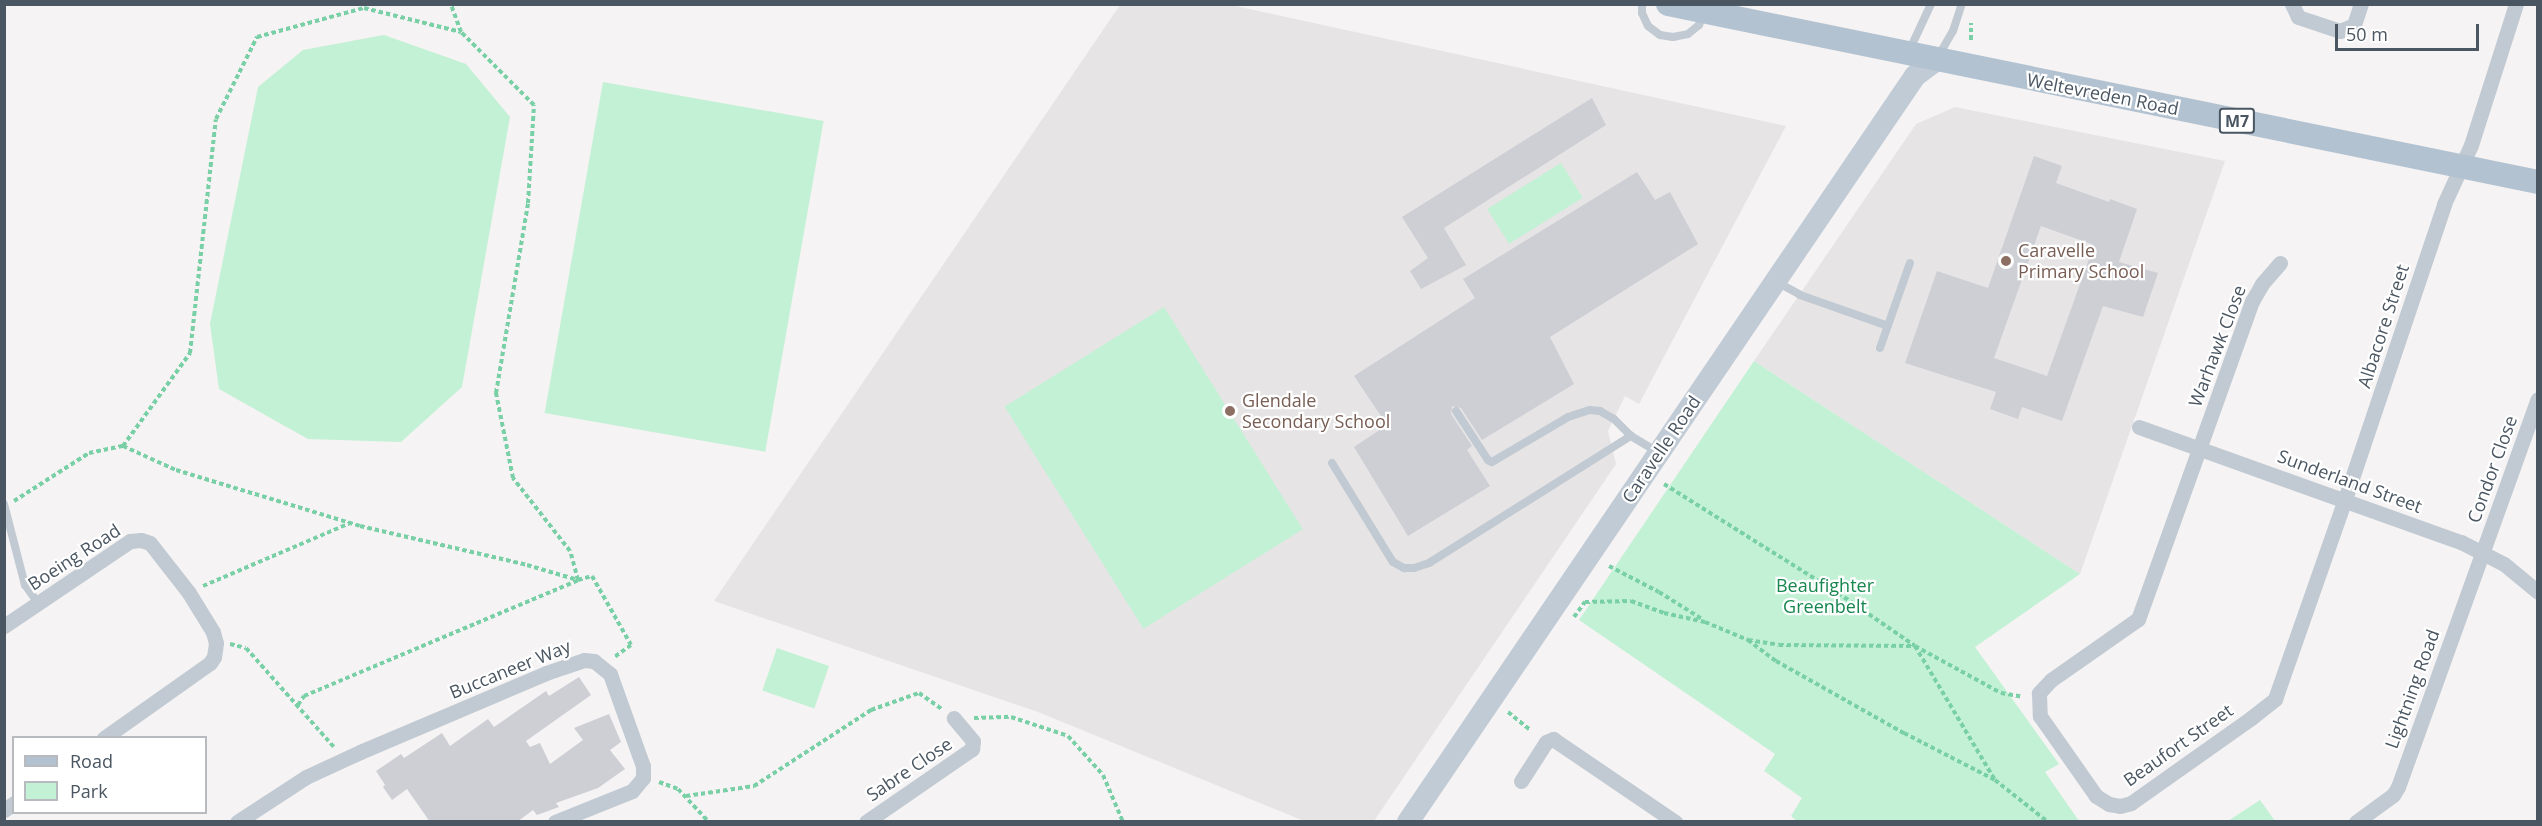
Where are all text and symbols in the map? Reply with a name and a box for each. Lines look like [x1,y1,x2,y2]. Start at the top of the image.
scale bar [2338,12,2482,50]
text: 50 m [2346,22,2388,46]
street label: Weltevreden Road [2025,69,2181,119]
road number: M7 [2218,108,2256,134]
place label: Caravelle Primary School [2018,240,2144,282]
marker: Caravelle Primary School [1999,254,2013,268]
street label: Albacore Street [2353,261,2413,391]
street label: Warhawk Close [2184,282,2250,410]
place label: Glendale Secondary School [1242,390,1390,432]
street label: Caravelle Road [1617,391,1705,507]
marker: Glendale Secondary School [1223,404,1237,418]
street label: Condor Close [2463,412,2521,526]
street label: Sunderland Street [2275,445,2425,517]
street label: Boeing Road [24,519,124,595]
park label: Beaufighter Greenbelt [1776,575,1874,618]
street label: Lightning Road [2380,626,2444,752]
street label: Buccaneer Way [446,635,574,703]
street label: Beaufort Street [2119,699,2237,791]
street label: Sabre Close [862,733,956,805]
legend [12,736,207,814]
text: Road [70,749,113,773]
text: Park [70,779,108,803]

